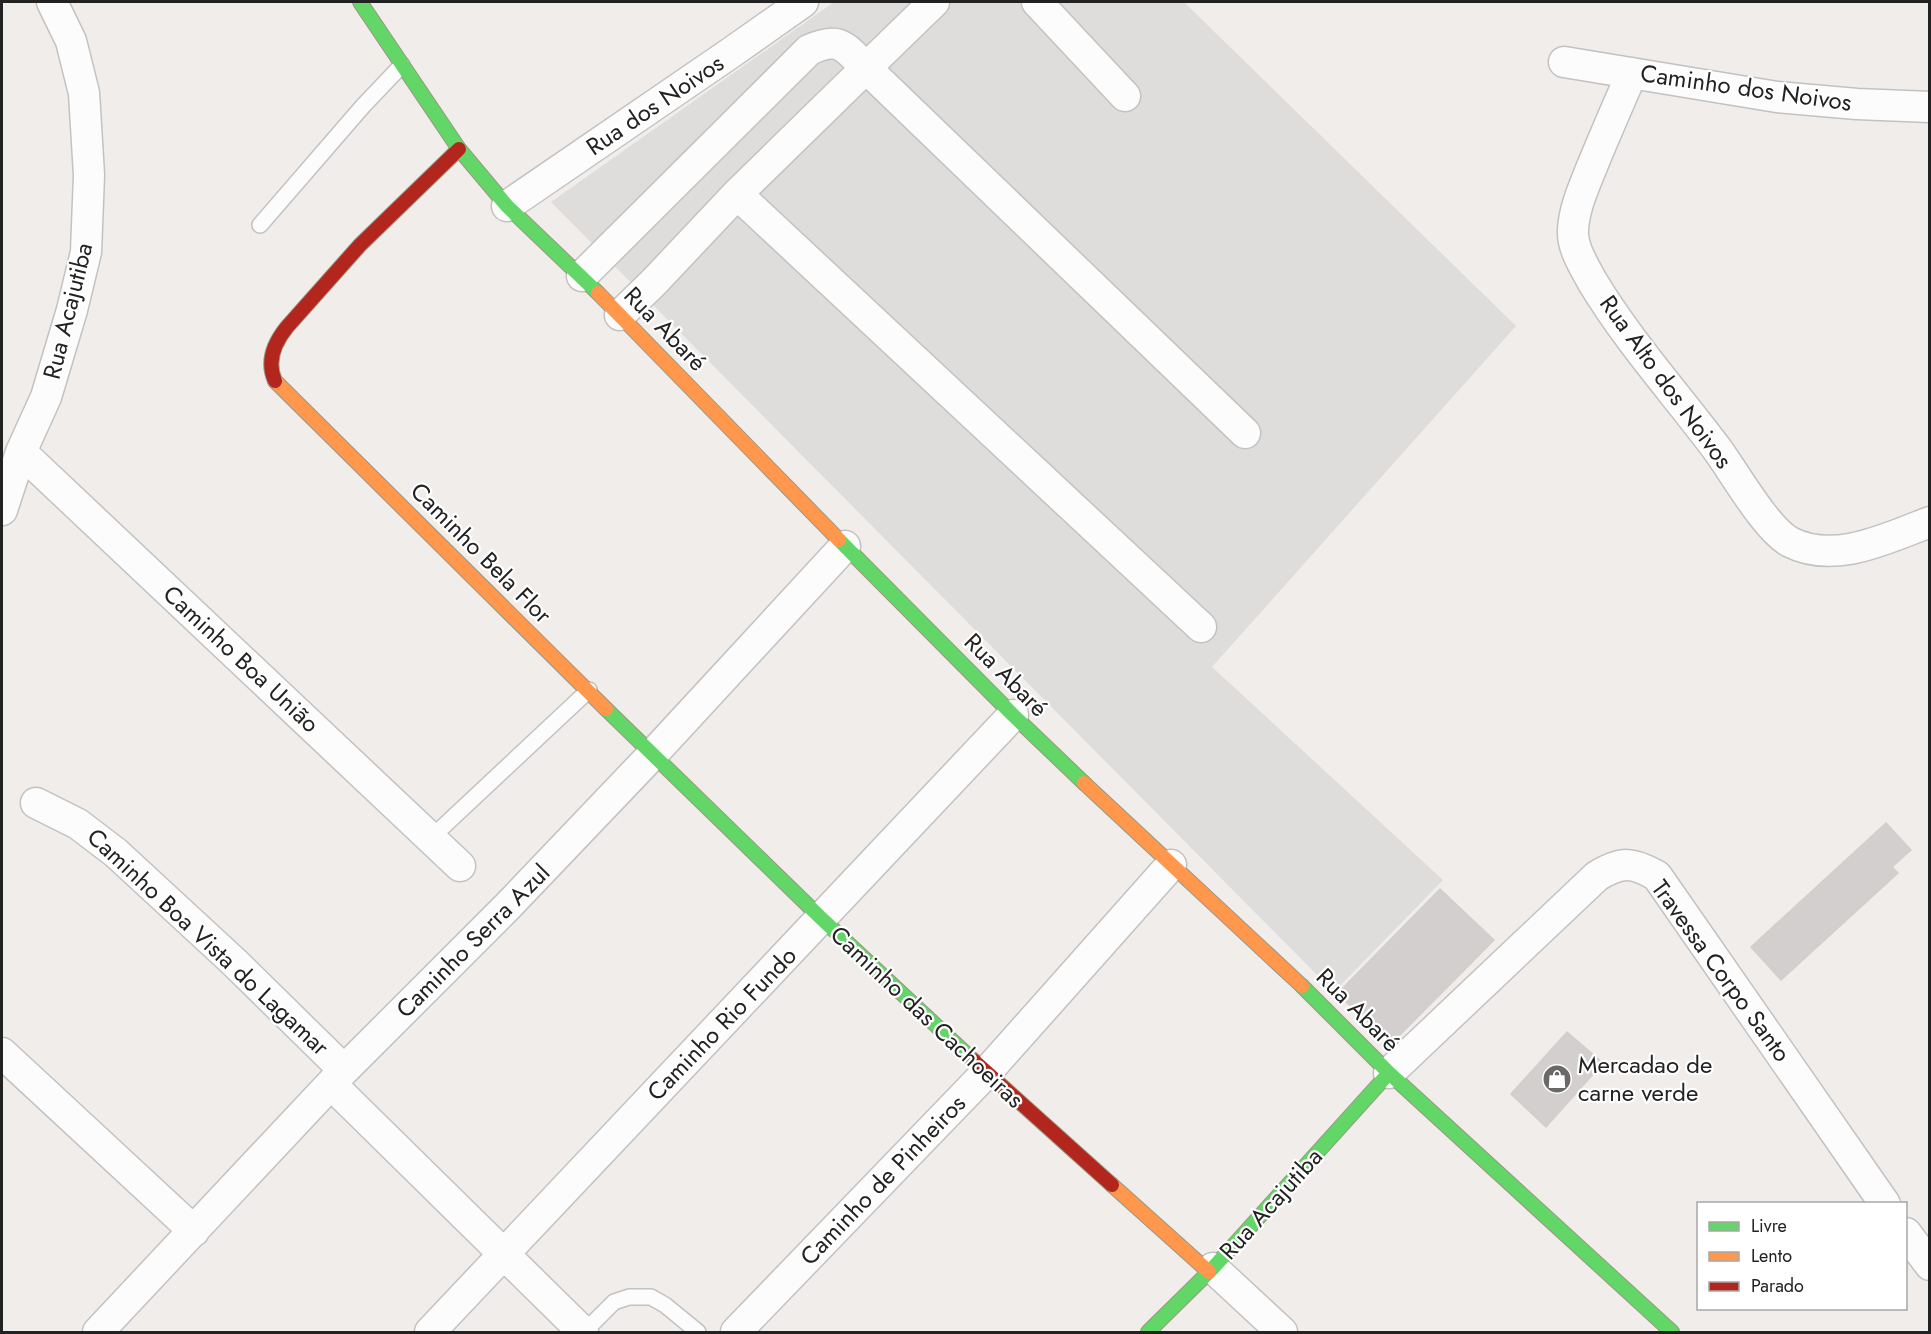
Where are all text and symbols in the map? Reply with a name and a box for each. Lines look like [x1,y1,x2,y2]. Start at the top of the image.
street label: Rua dos Noivos [579,46,731,164]
street label: Caminho dos Noivos [1638,55,1854,120]
street label: Rua Acajutiba [34,239,101,383]
street label: Rua Abaré [616,278,715,379]
street label: Rua Alto dos Noivos [1591,288,1741,476]
street label: Caminho Bela Flor [403,474,560,632]
street label: Caminho Boa União [155,577,327,740]
street label: Rua Abaré [956,625,1056,725]
street label: Caminho Boa Vista do Lagamar [79,820,338,1064]
street label: Caminho Serra Azul [388,856,558,1026]
street label: Travessa Corpo Santo [1643,872,1799,1069]
street label: Caminho das Cachoeiras [823,917,1032,1116]
street label: Caminho Rio Fundo [639,939,804,1108]
street label: Rua Abaré [1308,960,1408,1060]
place label: Mercadao de carne verde [1578,1047,1712,1110]
shop icon: Mercadao de carne verde [1541,1063,1573,1095]
street label: Caminho de Pinheiros [792,1086,974,1273]
street label: Rua Acajutiba [1211,1140,1330,1267]
legend [1697,1202,1907,1310]
text: Livre [1751,1213,1787,1239]
text: Lento [1751,1243,1792,1269]
text: Parado [1751,1273,1804,1299]

